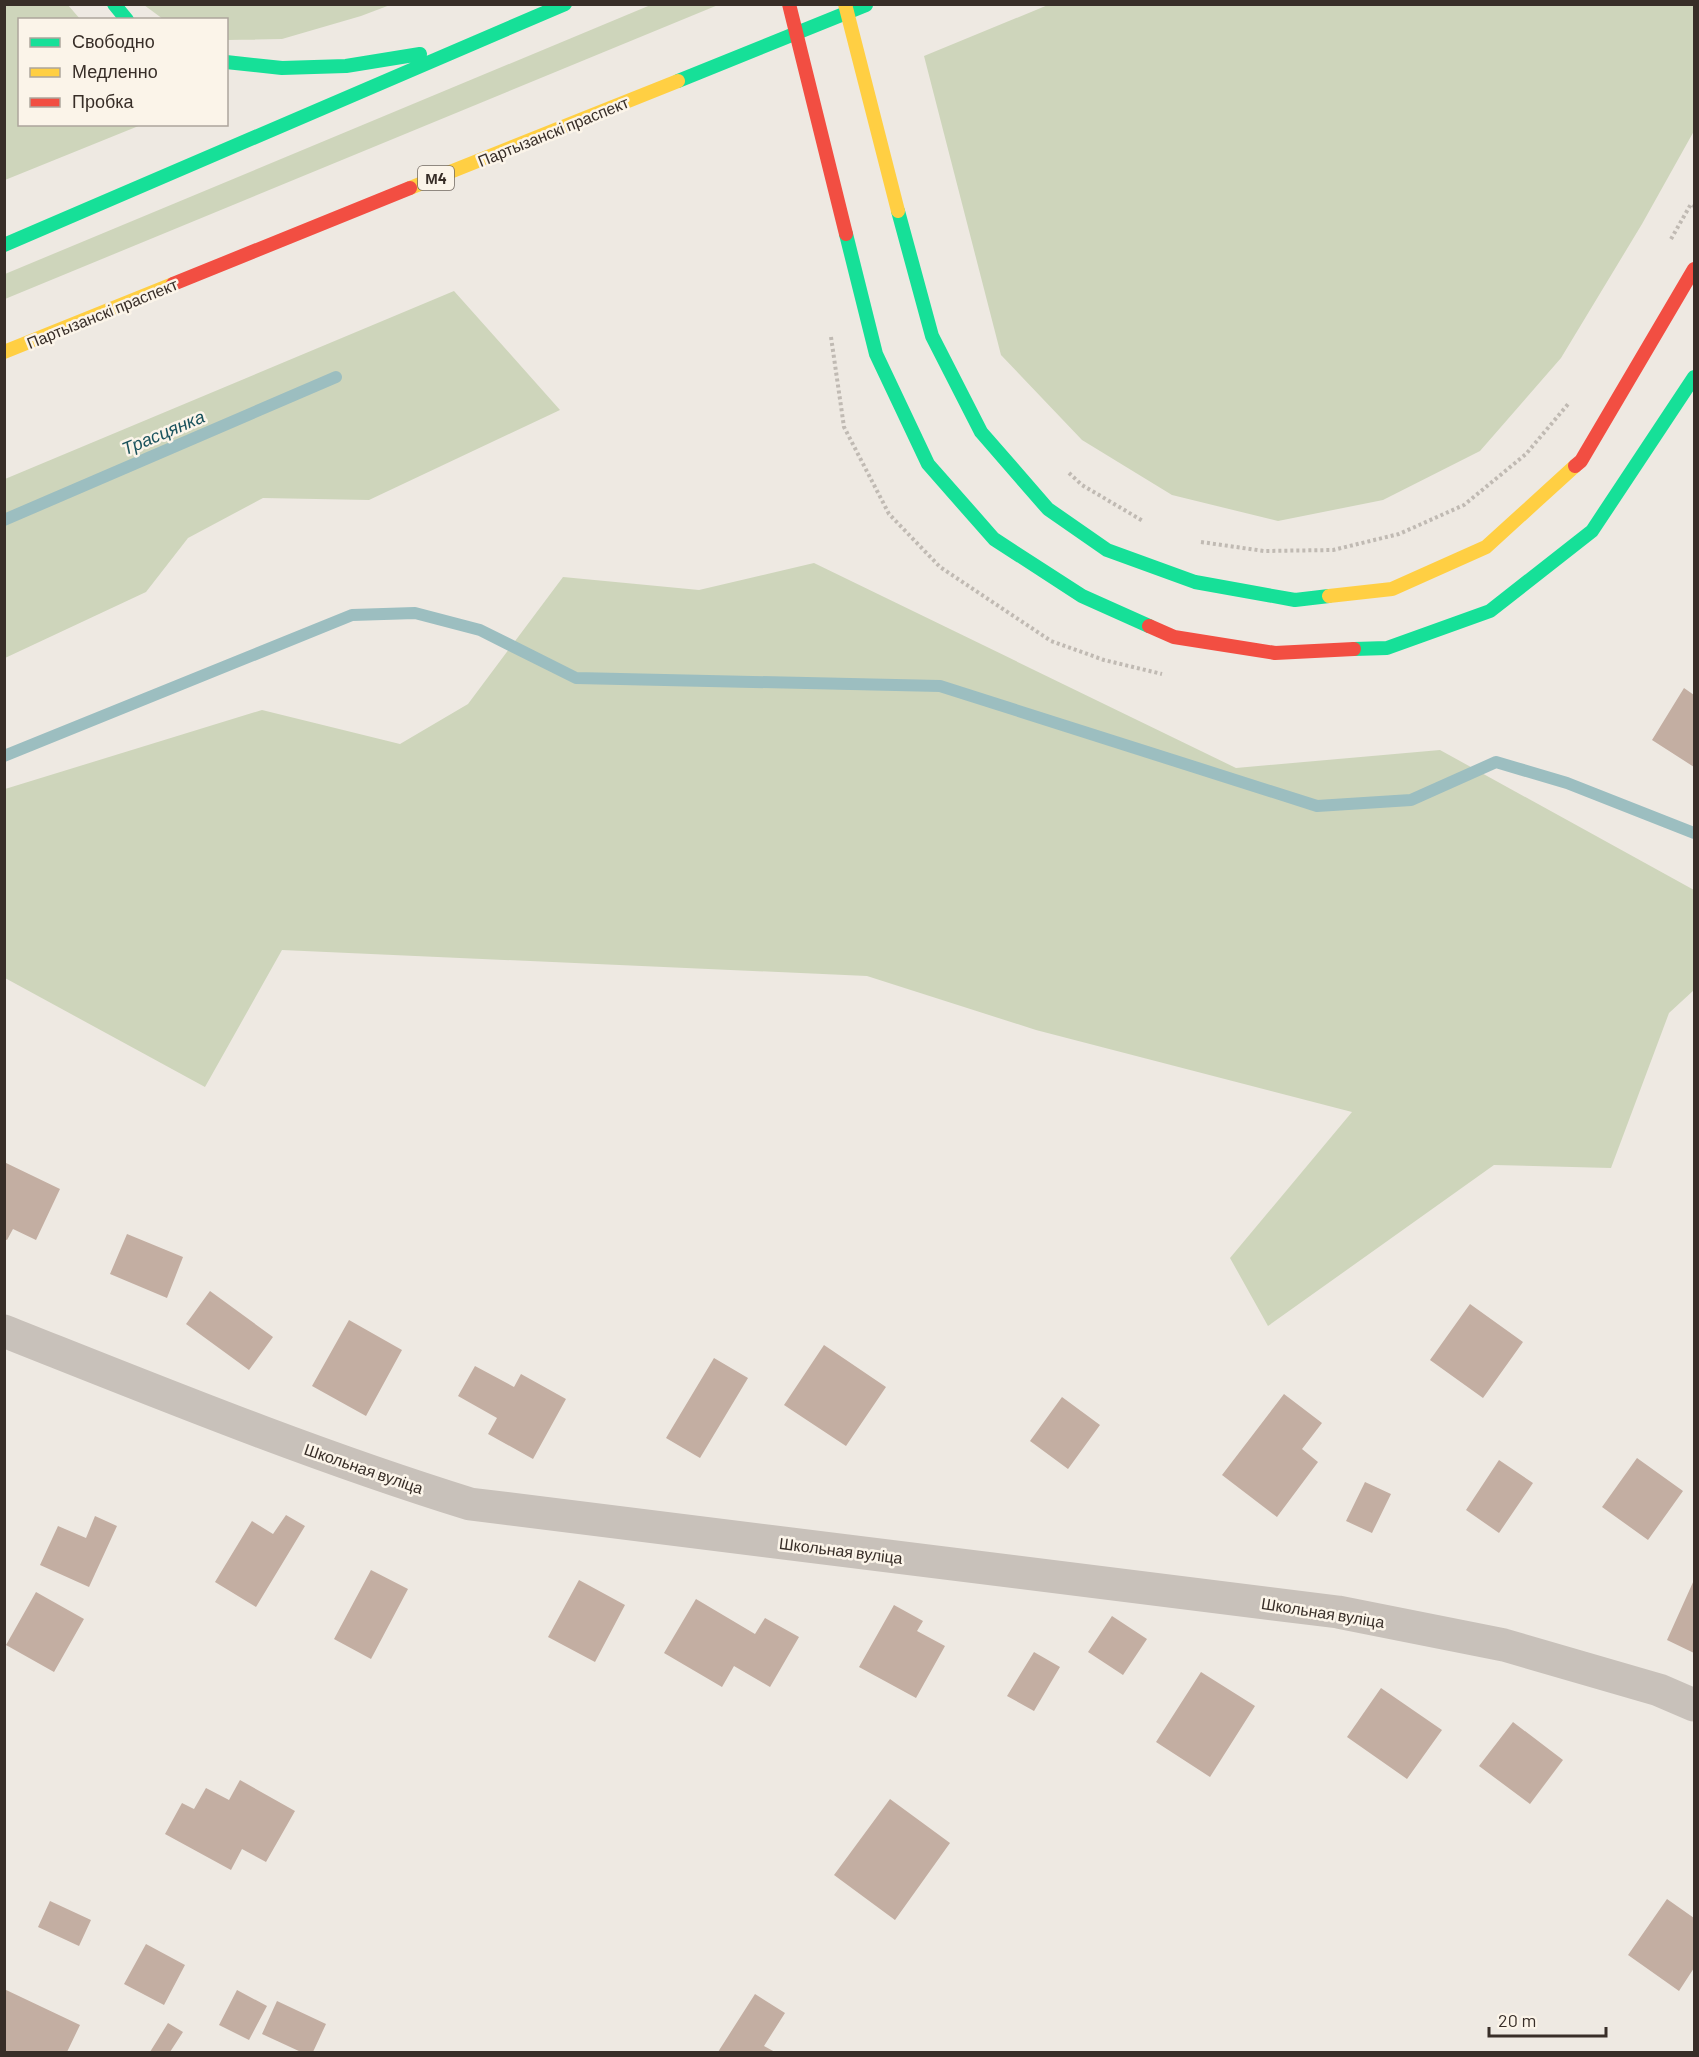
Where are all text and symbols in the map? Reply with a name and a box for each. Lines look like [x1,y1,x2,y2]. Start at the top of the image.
legend [18,18,228,126]
text: Свободно [72,30,155,52]
text: Медленно [72,60,158,82]
text: Пробка [72,90,135,112]
street label: Партызанскі праспект [475,92,632,170]
road number: М4 [418,166,454,190]
street label: Партызанскі праспект [24,274,181,352]
water label: Трасцянка [118,405,208,459]
street label: Школьная вуліца [302,1439,426,1497]
street label: Школьная вуліца [778,1533,904,1567]
street label: Школьная вуліца [1260,1593,1386,1631]
scale bar [1489,2000,1606,2038]
text: 20 m [1498,2009,1536,2031]

